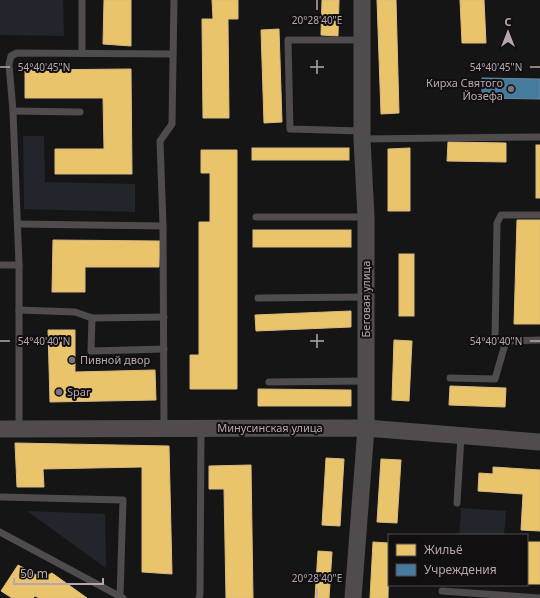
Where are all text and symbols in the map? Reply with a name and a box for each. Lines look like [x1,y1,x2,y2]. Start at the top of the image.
north arrow [488,12,528,52]
text: 20°28'40"E [292,13,342,27]
text: С [504,14,512,29]
text: 54°40'45"N [18,60,70,74]
text: 54°40'45"N [470,60,522,74]
place label: Кирха Святого Йозефа [426,75,503,103]
marker: Кирха Святого Йозефа [506,84,516,94]
street label: Беговая улица [358,261,373,337]
text: 54°40'40"N [18,334,70,348]
text: 54°40'40"N [470,334,522,348]
place label: Пивной двор [80,352,150,367]
marker: Пивной двор [67,355,77,365]
place label: Spar [67,384,91,399]
marker: Spar [54,387,64,397]
street label: Минусинская улица [217,420,323,435]
legend [388,534,528,586]
text: Жильё [424,541,463,558]
scale bar [14,560,103,586]
text: Учреждения [424,561,497,578]
text: 50 m [20,565,48,582]
text: 20°28'40"E [292,571,342,585]

